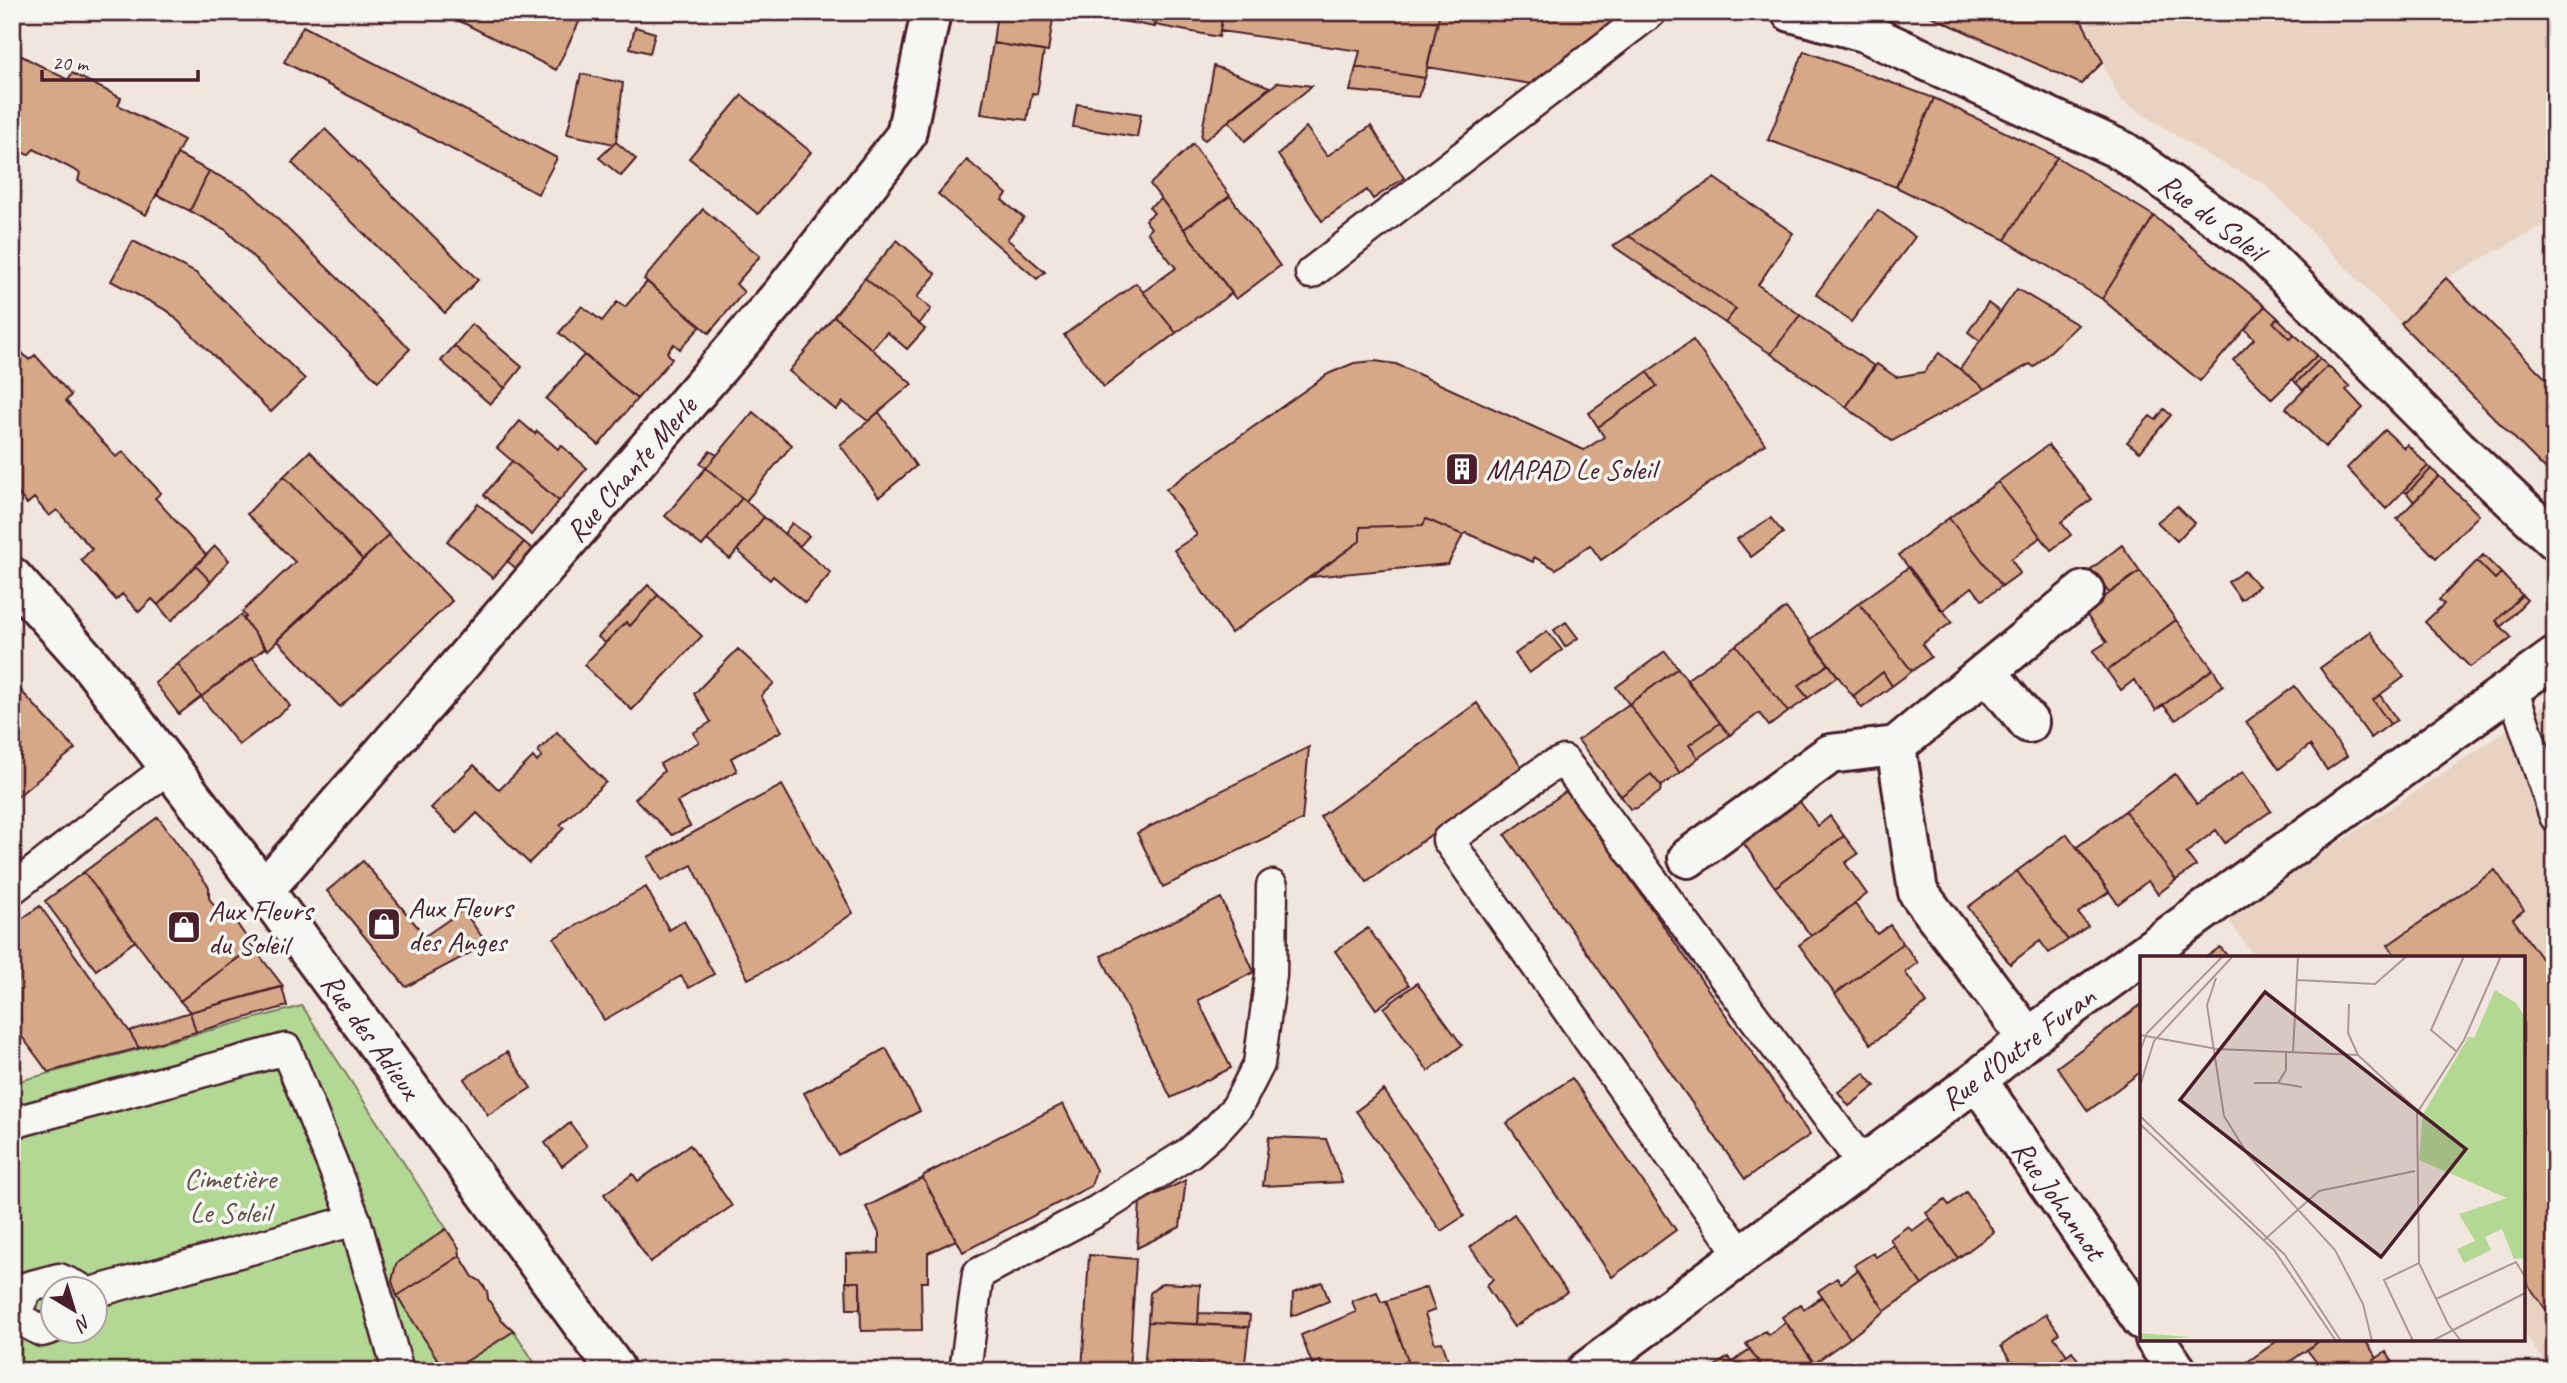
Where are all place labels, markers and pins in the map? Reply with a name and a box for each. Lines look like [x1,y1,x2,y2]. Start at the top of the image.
building icon: MAPAD Le Soleil [1443,450,1481,488]
place label: MAPAD Le Soleil [1486,450,1661,488]
place label: Aux Fleurs des Anges [408,888,515,960]
place label: Aux Fleurs du Soleil [208,891,315,963]
shop icon: Aux Fleurs des Anges [365,905,403,943]
shop icon: Aux Fleurs du Soleil [165,908,203,946]

